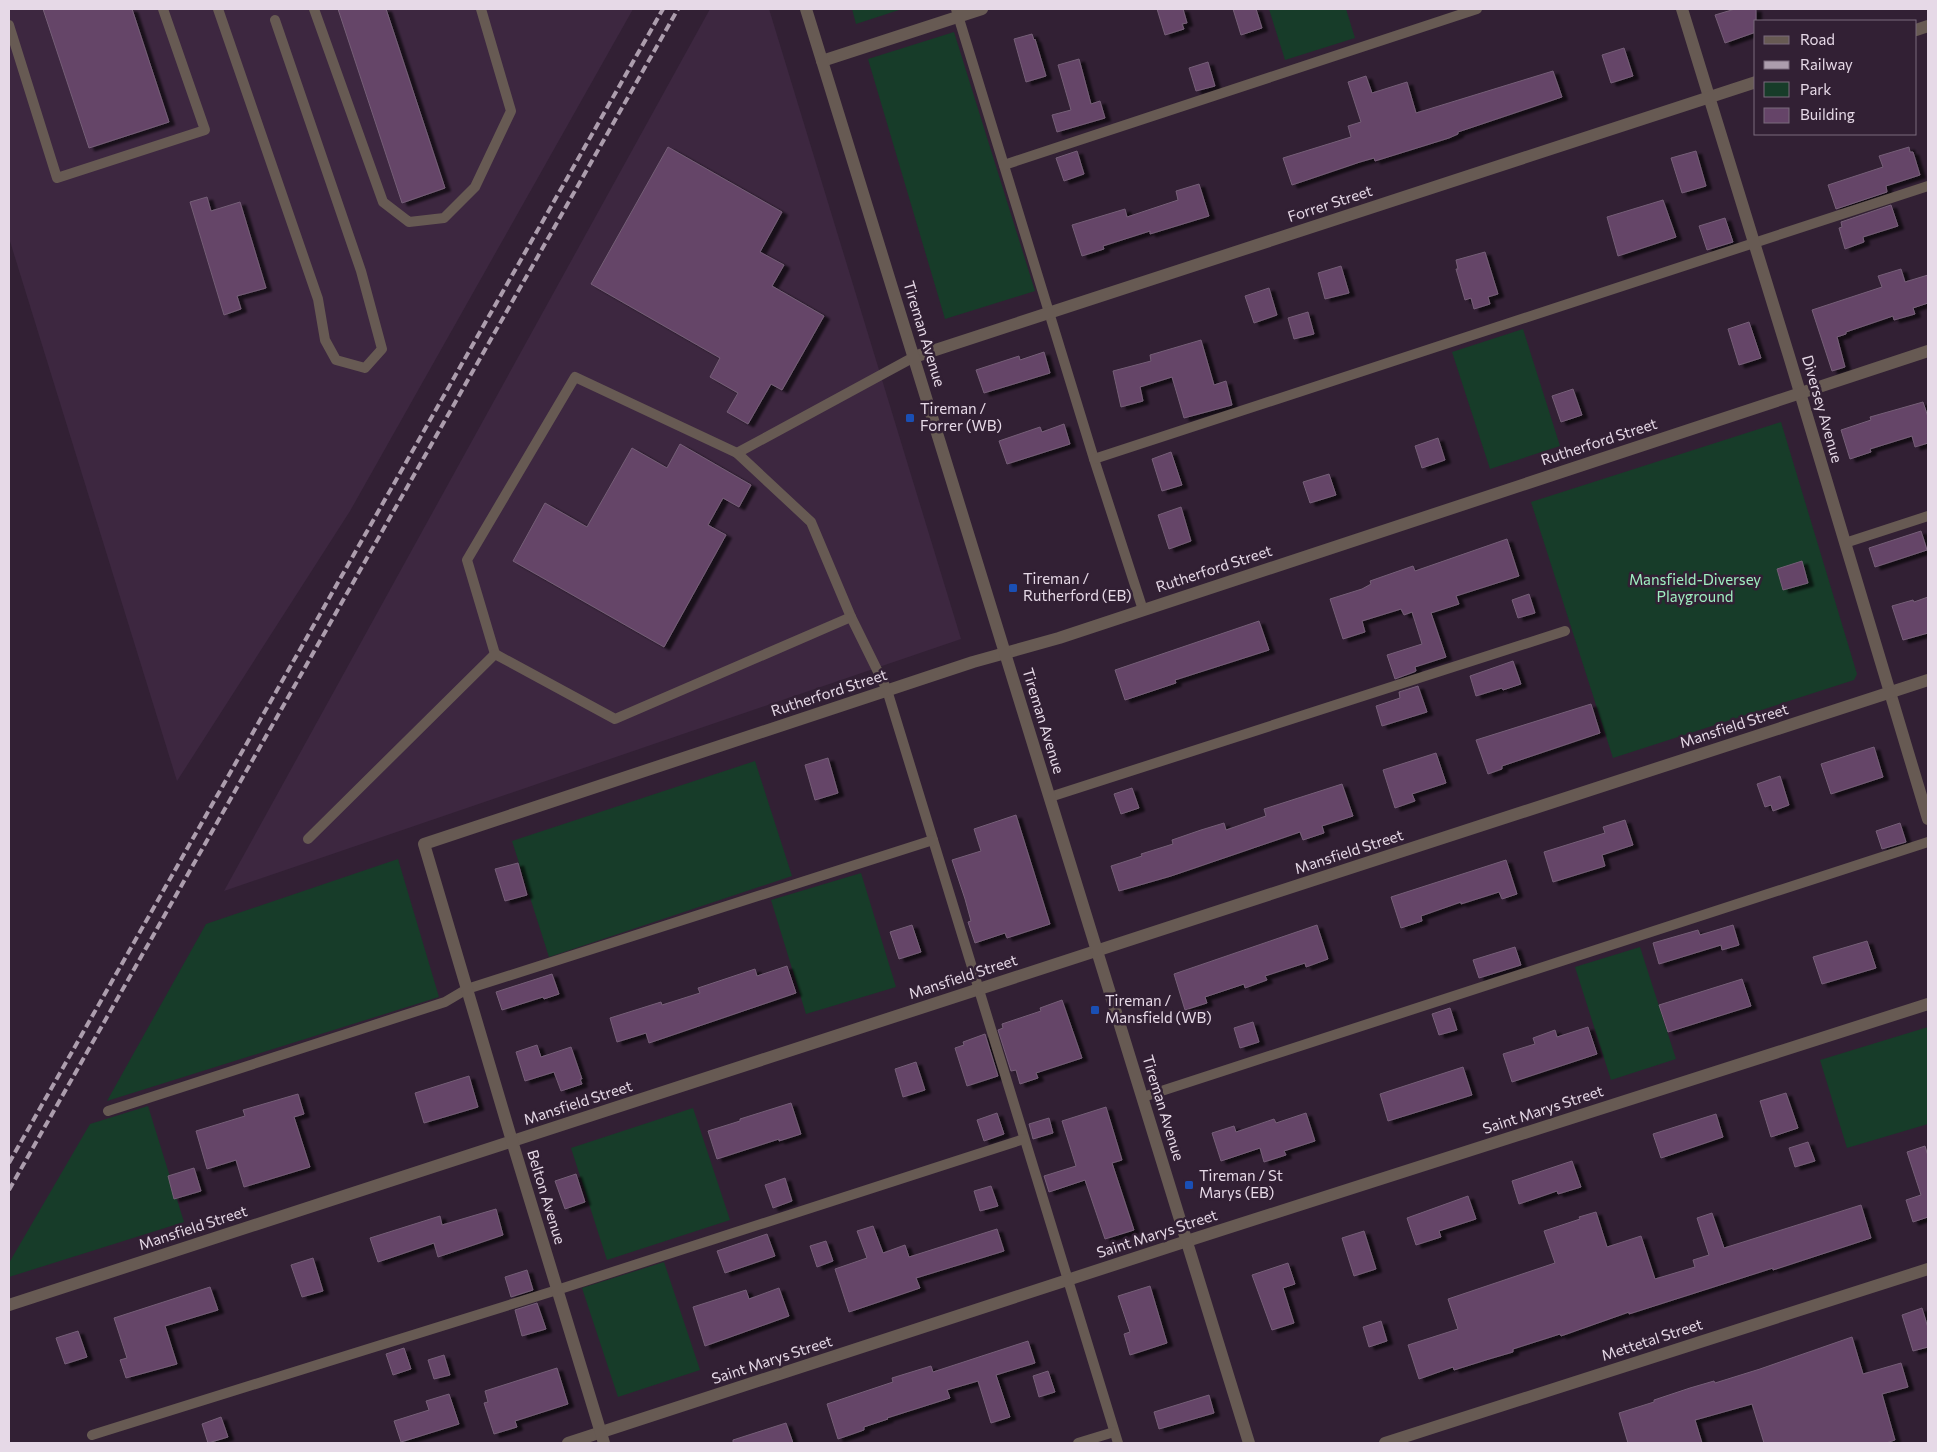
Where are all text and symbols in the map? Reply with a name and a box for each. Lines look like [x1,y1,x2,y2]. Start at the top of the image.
legend [1754,20,1917,135]
text: Road [1800,30,1835,48]
text: Railway [1800,55,1853,73]
text: Park [1800,80,1831,98]
text: Building [1800,105,1855,123]
street label: Forrer Street [1285,181,1374,225]
street label: Tireman Avenue [900,279,950,389]
street label: Diversey Avenue [1799,353,1847,465]
place label: Tireman / Forrer (WB) [920,399,1002,434]
marker: Tireman / Forrer (WB) [904,412,916,424]
street label: Rutherford Street [1538,414,1659,468]
street label: Rutherford Street [1153,541,1274,595]
place label: Tireman / Rutherford (EB) [1023,569,1132,604]
park label: Mansfield-Diversey Playground [1629,570,1761,605]
marker: Tireman / Rutherford (EB) [1007,582,1019,594]
street label: Rutherford Street [768,665,889,719]
street label: Tireman Avenue [1019,666,1069,776]
street label: Mansfield Street [1677,699,1790,751]
street label: Mansfield Street [1292,825,1405,877]
street label: Mansfield Street [906,950,1019,1002]
place label: Tireman / Mansfield (WB) [1105,991,1212,1026]
marker: Tireman / Mansfield (WB) [1089,1004,1101,1016]
street label: Tireman Avenue [1139,1053,1189,1163]
street label: Mansfield Street [521,1076,634,1128]
street label: Saint Marys Street [1480,1081,1605,1137]
street label: Belton Avenue [524,1147,570,1246]
place label: Tireman / St Marys (EB) [1199,1166,1283,1201]
marker: Tireman / St Marys (EB) [1183,1179,1195,1191]
street label: Mansfield Street [136,1201,249,1253]
street label: Saint Marys Street [1094,1205,1219,1261]
street label: Mettetal Street [1599,1314,1704,1364]
street label: Saint Marys Street [709,1331,834,1387]

